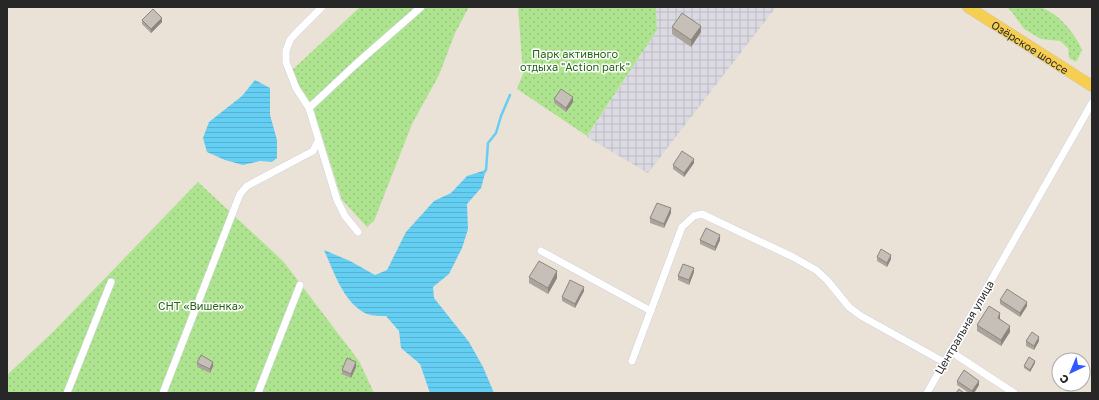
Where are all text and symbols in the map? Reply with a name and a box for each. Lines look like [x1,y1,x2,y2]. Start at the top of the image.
street label: Озёрское шоссе [989,17,1071,76]
park label: Парк активного отдыха "Action park" [520,47,630,73]
street label: Центральная улица [932,278,996,376]
park label: СНТ «Вишенка» [158,299,244,312]
north arrow [1051,352,1091,392]
text: С [1056,372,1071,387]

